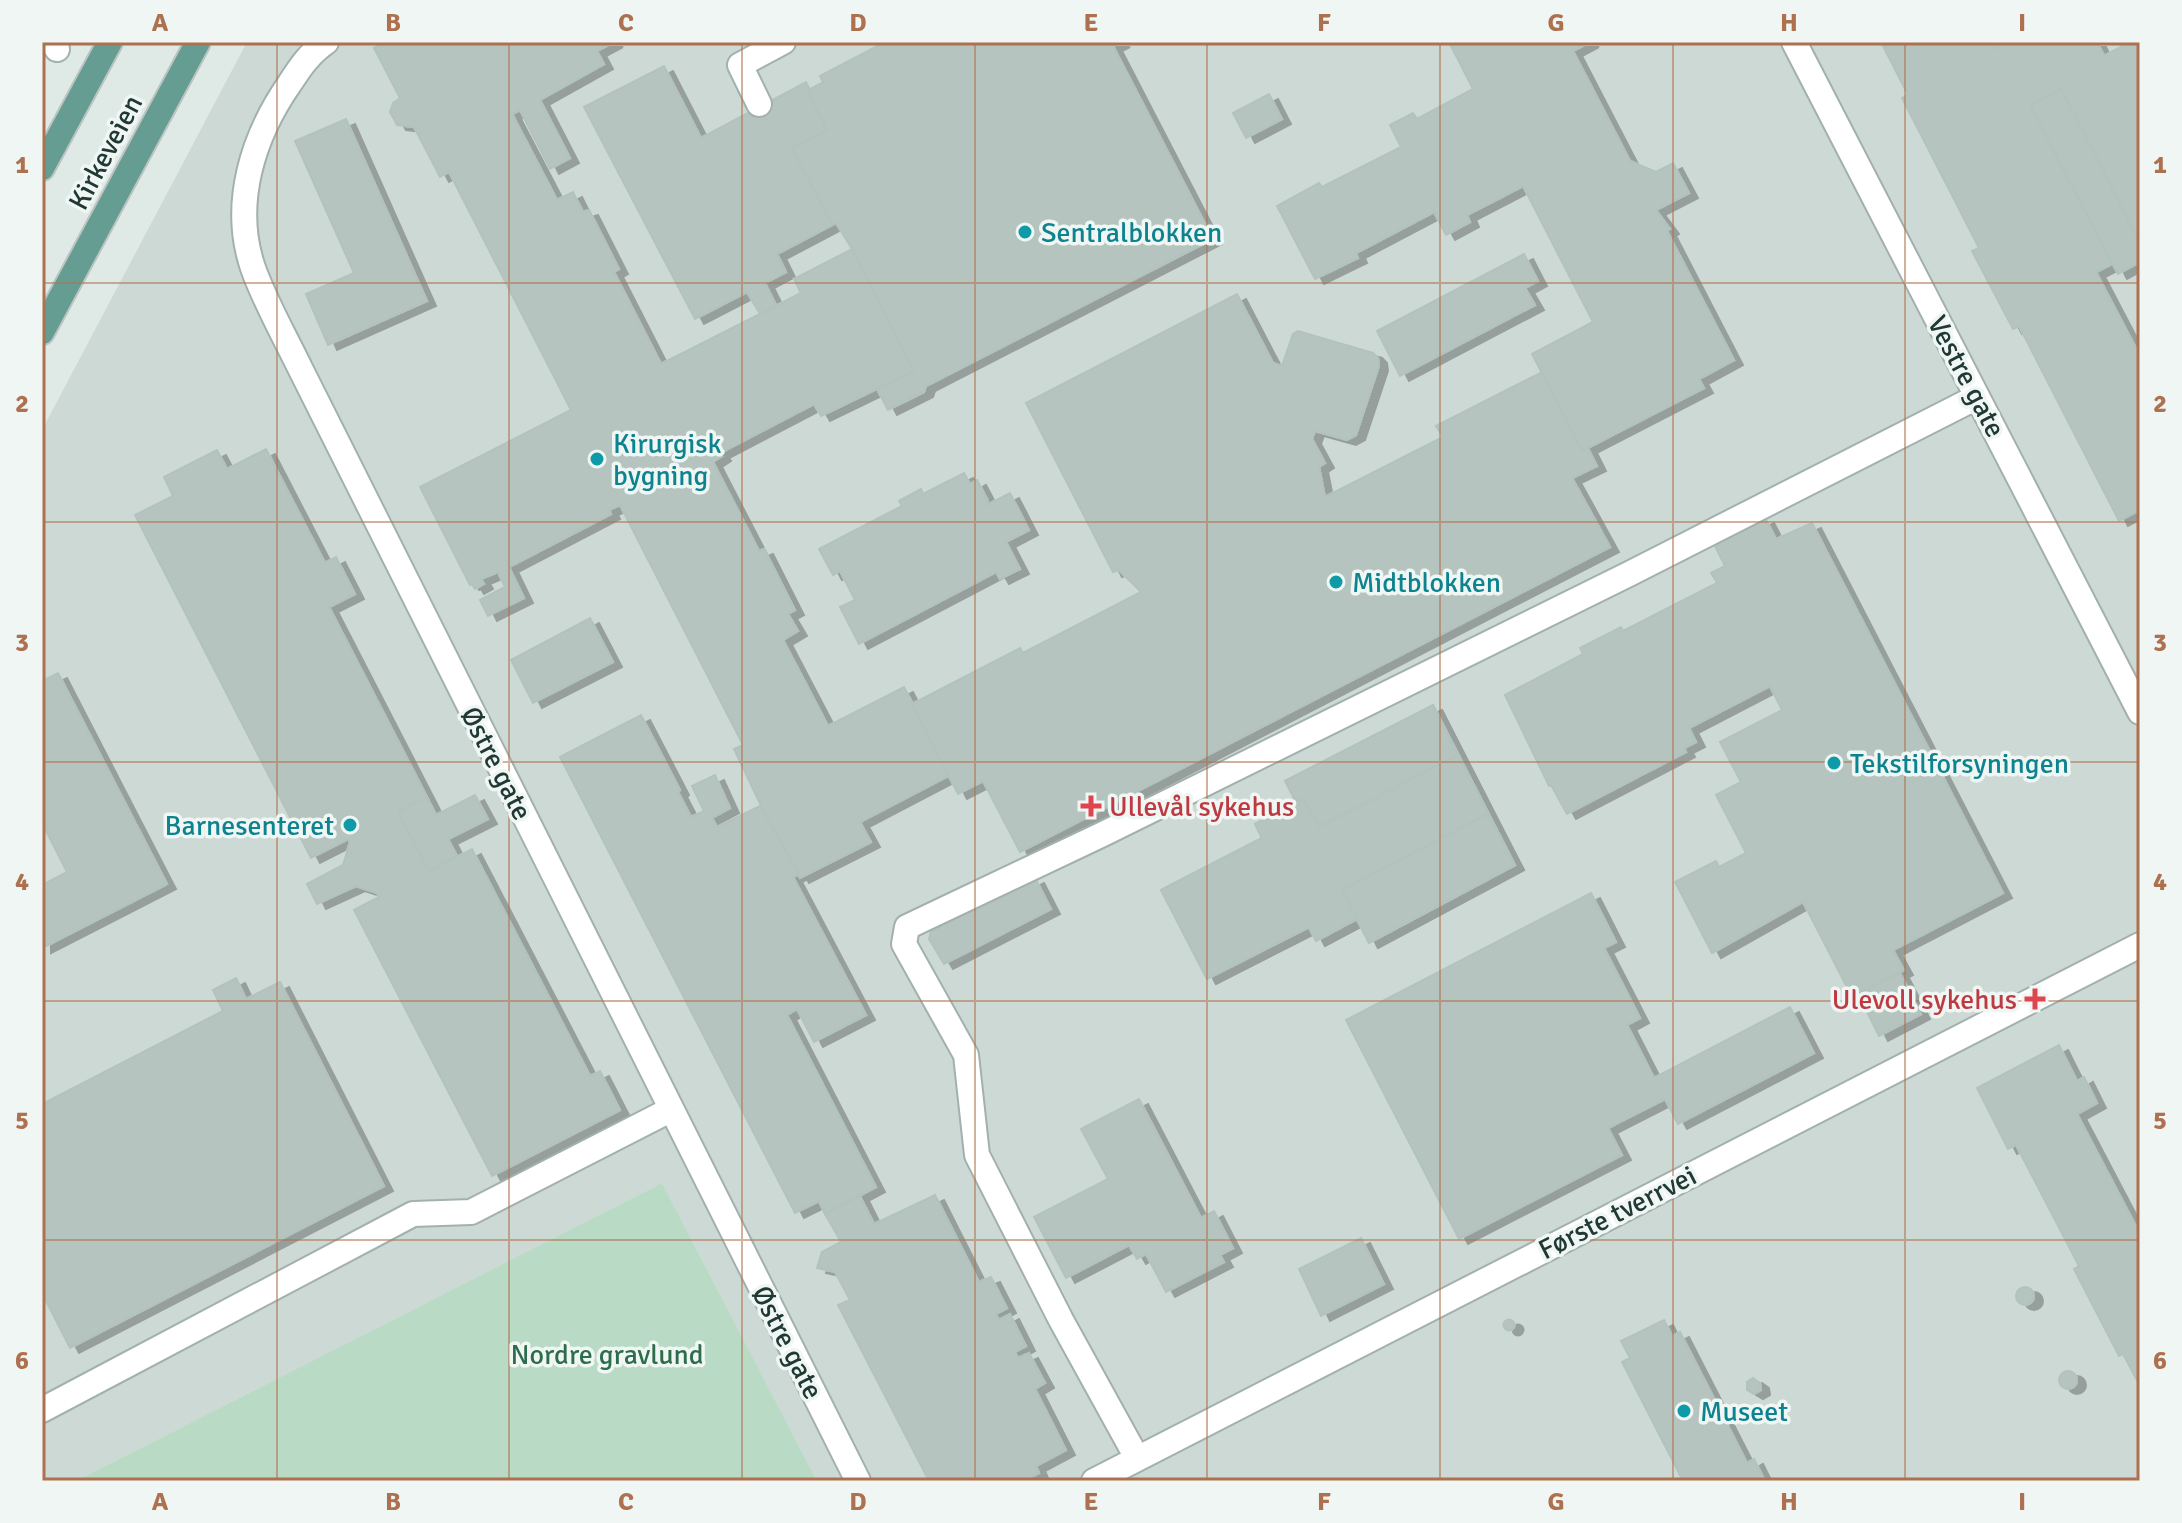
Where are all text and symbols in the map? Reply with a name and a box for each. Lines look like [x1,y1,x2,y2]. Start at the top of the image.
text: A [152,7,169,39]
text: B [385,7,401,39]
text: C [618,7,634,39]
text: D [849,7,867,39]
text: E [1084,7,1098,39]
text: F [1317,7,1331,39]
text: G [1547,7,1565,39]
text: H [1780,7,1798,39]
text: I [2018,7,2026,39]
street label: Kirkeveien [62,89,150,216]
text: 1 [15,149,29,181]
text: 1 [2153,149,2167,181]
place label: Sentralblokken [1041,216,1222,250]
marker: Sentralblokken [1016,223,1034,241]
street label: Vestre gate [1920,310,2012,443]
text: 2 [15,388,29,420]
text: 2 [2153,388,2167,420]
place label: Kirurgisk bygning [613,427,722,493]
marker: Kirurgisk bygning [588,450,606,468]
place label: Midtblokken [1352,566,1501,600]
marker: Midtblokken [1327,573,1345,591]
text: 3 [15,627,29,659]
text: 3 [2153,627,2167,659]
street label: Østre gate [453,701,539,826]
place label: Tekstilforsyningen [1850,747,2069,781]
marker: Tekstilforsyningen [1825,754,1843,772]
place label: Ullevål sykehus [1109,790,1294,824]
marker: Ullevål sykehus [1080,795,1102,817]
place label: Barnesenteret [165,809,334,843]
marker: Barnesenteret [341,816,359,834]
text: 4 [15,866,29,898]
text: 4 [2153,866,2167,898]
place label: Ulevoll sykehus [1832,983,2017,1017]
marker: Ulevoll sykehus [2024,988,2046,1010]
text: 5 [15,1105,29,1137]
text: 5 [2153,1105,2167,1137]
street label: Første tverrvei [1533,1159,1702,1267]
street label: Østre gate [744,1280,830,1405]
park label: Nordre gravlund [510,1338,704,1372]
text: 6 [15,1345,29,1377]
text: 6 [2153,1345,2167,1377]
place label: Museet [1700,1395,1788,1429]
marker: Museet [1675,1402,1693,1420]
text: A [152,1486,169,1518]
text: B [385,1486,401,1518]
text: C [618,1486,634,1518]
text: D [849,1486,867,1518]
text: E [1084,1486,1098,1518]
text: F [1317,1486,1331,1518]
text: G [1547,1486,1565,1518]
text: H [1780,1486,1798,1518]
text: I [2018,1486,2026,1518]

